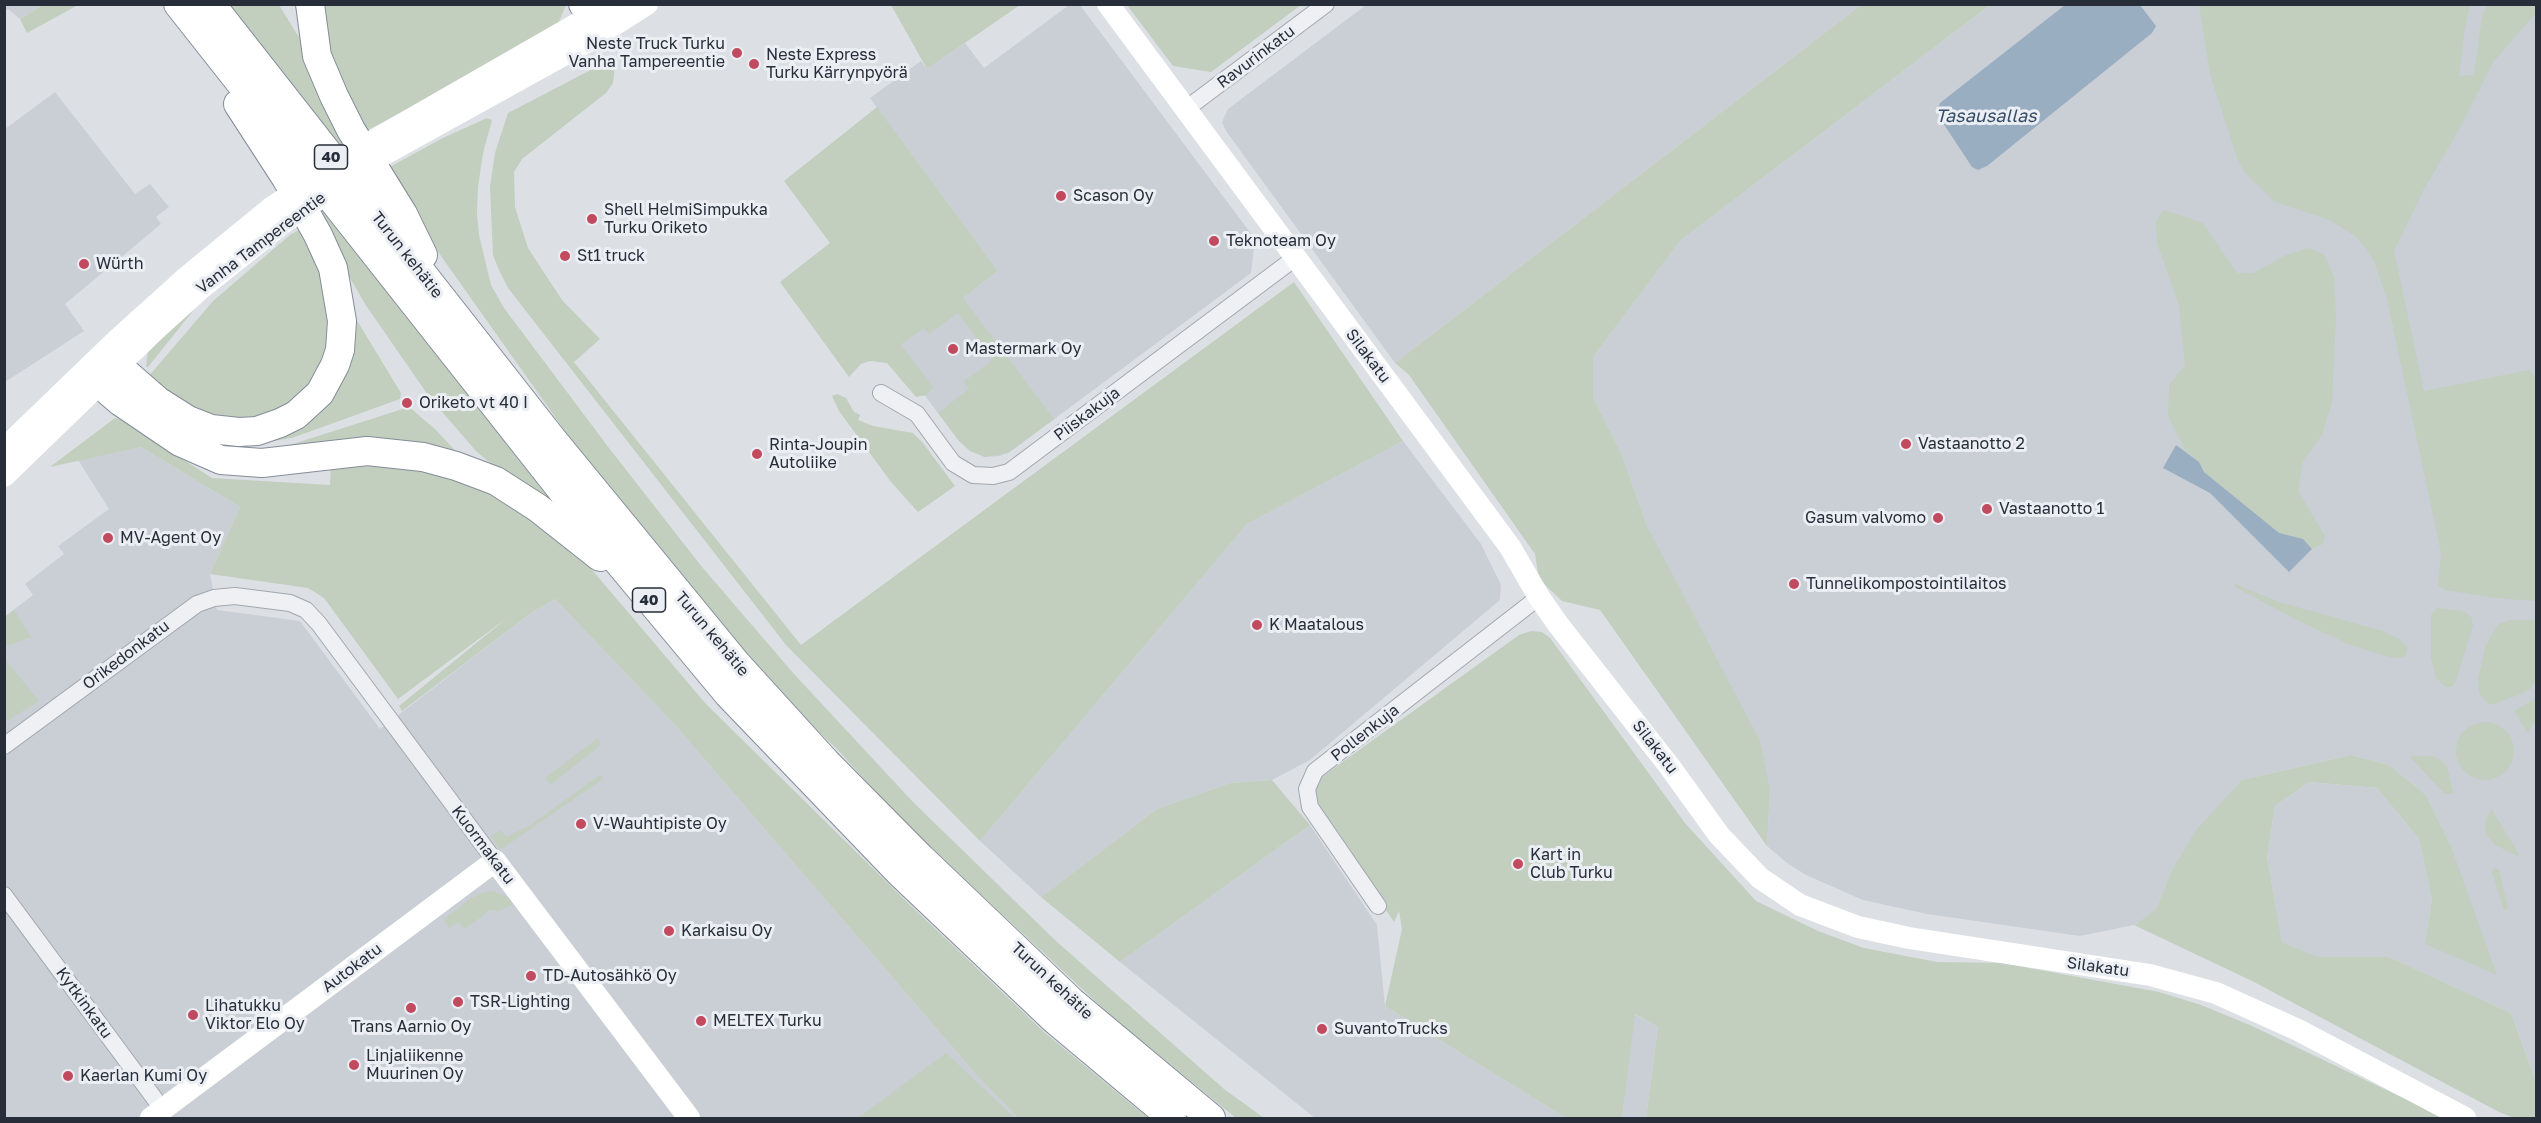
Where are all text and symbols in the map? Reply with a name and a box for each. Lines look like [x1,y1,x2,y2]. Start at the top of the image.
street label: Ravurinkatu [1213,22,1299,92]
place label: Neste Truck Turku Vanha Tampereentie [568,34,725,72]
place label: Neste Express Turku Kärrynpyörä [766,45,908,83]
marker: Neste Truck Turku Vanha Tampereentie [730,46,744,60]
marker: Neste Express Turku Kärrynpyörä [747,57,761,71]
water label: Tasausallas [1935,105,2037,127]
road number: 40 [314,145,348,169]
place label: Scason Oy [1073,186,1154,206]
street label: Vanha Tampereentie [193,188,329,298]
marker: Scason Oy [1054,189,1068,203]
place label: Shell HelmiSimpukka Turku Oriketo [604,200,768,238]
street label: Turun kehätie [367,208,447,302]
marker: Shell HelmiSimpukka Turku Oriketo [585,212,599,226]
place label: Teknoteam Oy [1226,231,1336,251]
marker: Teknoteam Oy [1207,234,1221,248]
place label: St1 truck [577,246,645,266]
marker: St1 truck [558,249,572,263]
place label: Würth [96,254,144,274]
marker: Würth [77,257,91,271]
street label: Silakatu [1342,325,1394,387]
place label: Mastermark Oy [965,339,1081,359]
marker: Mastermark Oy [946,342,960,356]
street label: Piiskakuja [1050,383,1124,445]
place label: Oriketo vt 40 I [419,393,528,413]
marker: Oriketo vt 40 I [400,396,414,410]
place label: Vastaanotto 2 [1918,434,2025,454]
place label: Rinta-Joupin Autoliike [769,435,867,473]
marker: Vastaanotto 2 [1899,437,1913,451]
marker: Rinta-Joupin Autoliike [750,447,764,461]
place label: Vastaanotto 1 [1999,499,2104,519]
marker: Vastaanotto 1 [1980,502,1994,516]
place label: Gasum valvomo [1805,508,1926,528]
marker: Gasum valvomo [1931,511,1945,525]
place label: MV-Agent Oy [120,528,221,548]
marker: MV-Agent Oy [101,531,115,545]
place label: Tunnelikompostointilaitos [1806,574,2007,594]
marker: Tunnelikompostointilaitos [1787,577,1801,591]
road number: 40 [632,588,666,612]
street label: Turun kehätie [671,588,753,680]
place label: K Maatalous [1269,615,1364,635]
street label: Orikedonkatu [79,616,173,694]
marker: K Maatalous [1250,618,1264,632]
street label: Pollenkuja [1327,700,1403,766]
street label: Silakatu [1628,716,1682,778]
street label: Kuormakatu [447,802,519,888]
place label: V-Wauhtipiste Oy [593,814,727,834]
marker: V-Wauhtipiste Oy [574,817,588,831]
place label: Kart in Club Turku [1530,845,1613,883]
marker: Kart in Club Turku [1511,857,1525,871]
place label: Karkaisu Oy [681,921,772,941]
marker: Karkaisu Oy [662,924,676,938]
street label: Turun kehätie [1007,938,1097,1024]
street label: Autokatu [318,939,386,997]
street label: Silakatu [2066,953,2130,981]
street label: Kytkinkatu [52,964,116,1042]
place label: TD-Autosähkö Oy [543,966,677,986]
marker: TD-Autosähkö Oy [524,969,538,983]
place label: TSR-Lighting [470,992,570,1012]
marker: TSR-Lighting [451,995,465,1009]
place label: Lihatukku Viktor Elo Oy [205,996,305,1034]
marker: Trans Aarnio Oy [404,1001,418,1015]
marker: Lihatukku Viktor Elo Oy [186,1008,200,1022]
place label: MELTEX Turku [713,1011,822,1031]
marker: MELTEX Turku [694,1014,708,1028]
place label: Trans Aarnio Oy [351,1017,471,1037]
place label: SuvantoTrucks [1334,1019,1448,1039]
marker: SuvantoTrucks [1315,1022,1329,1036]
place label: Linjaliikenne Muurinen Oy [366,1046,463,1084]
marker: Linjaliikenne Muurinen Oy [347,1058,361,1072]
place label: Kaerlan Kumi Oy [80,1066,207,1086]
marker: Kaerlan Kumi Oy [61,1069,75,1083]

